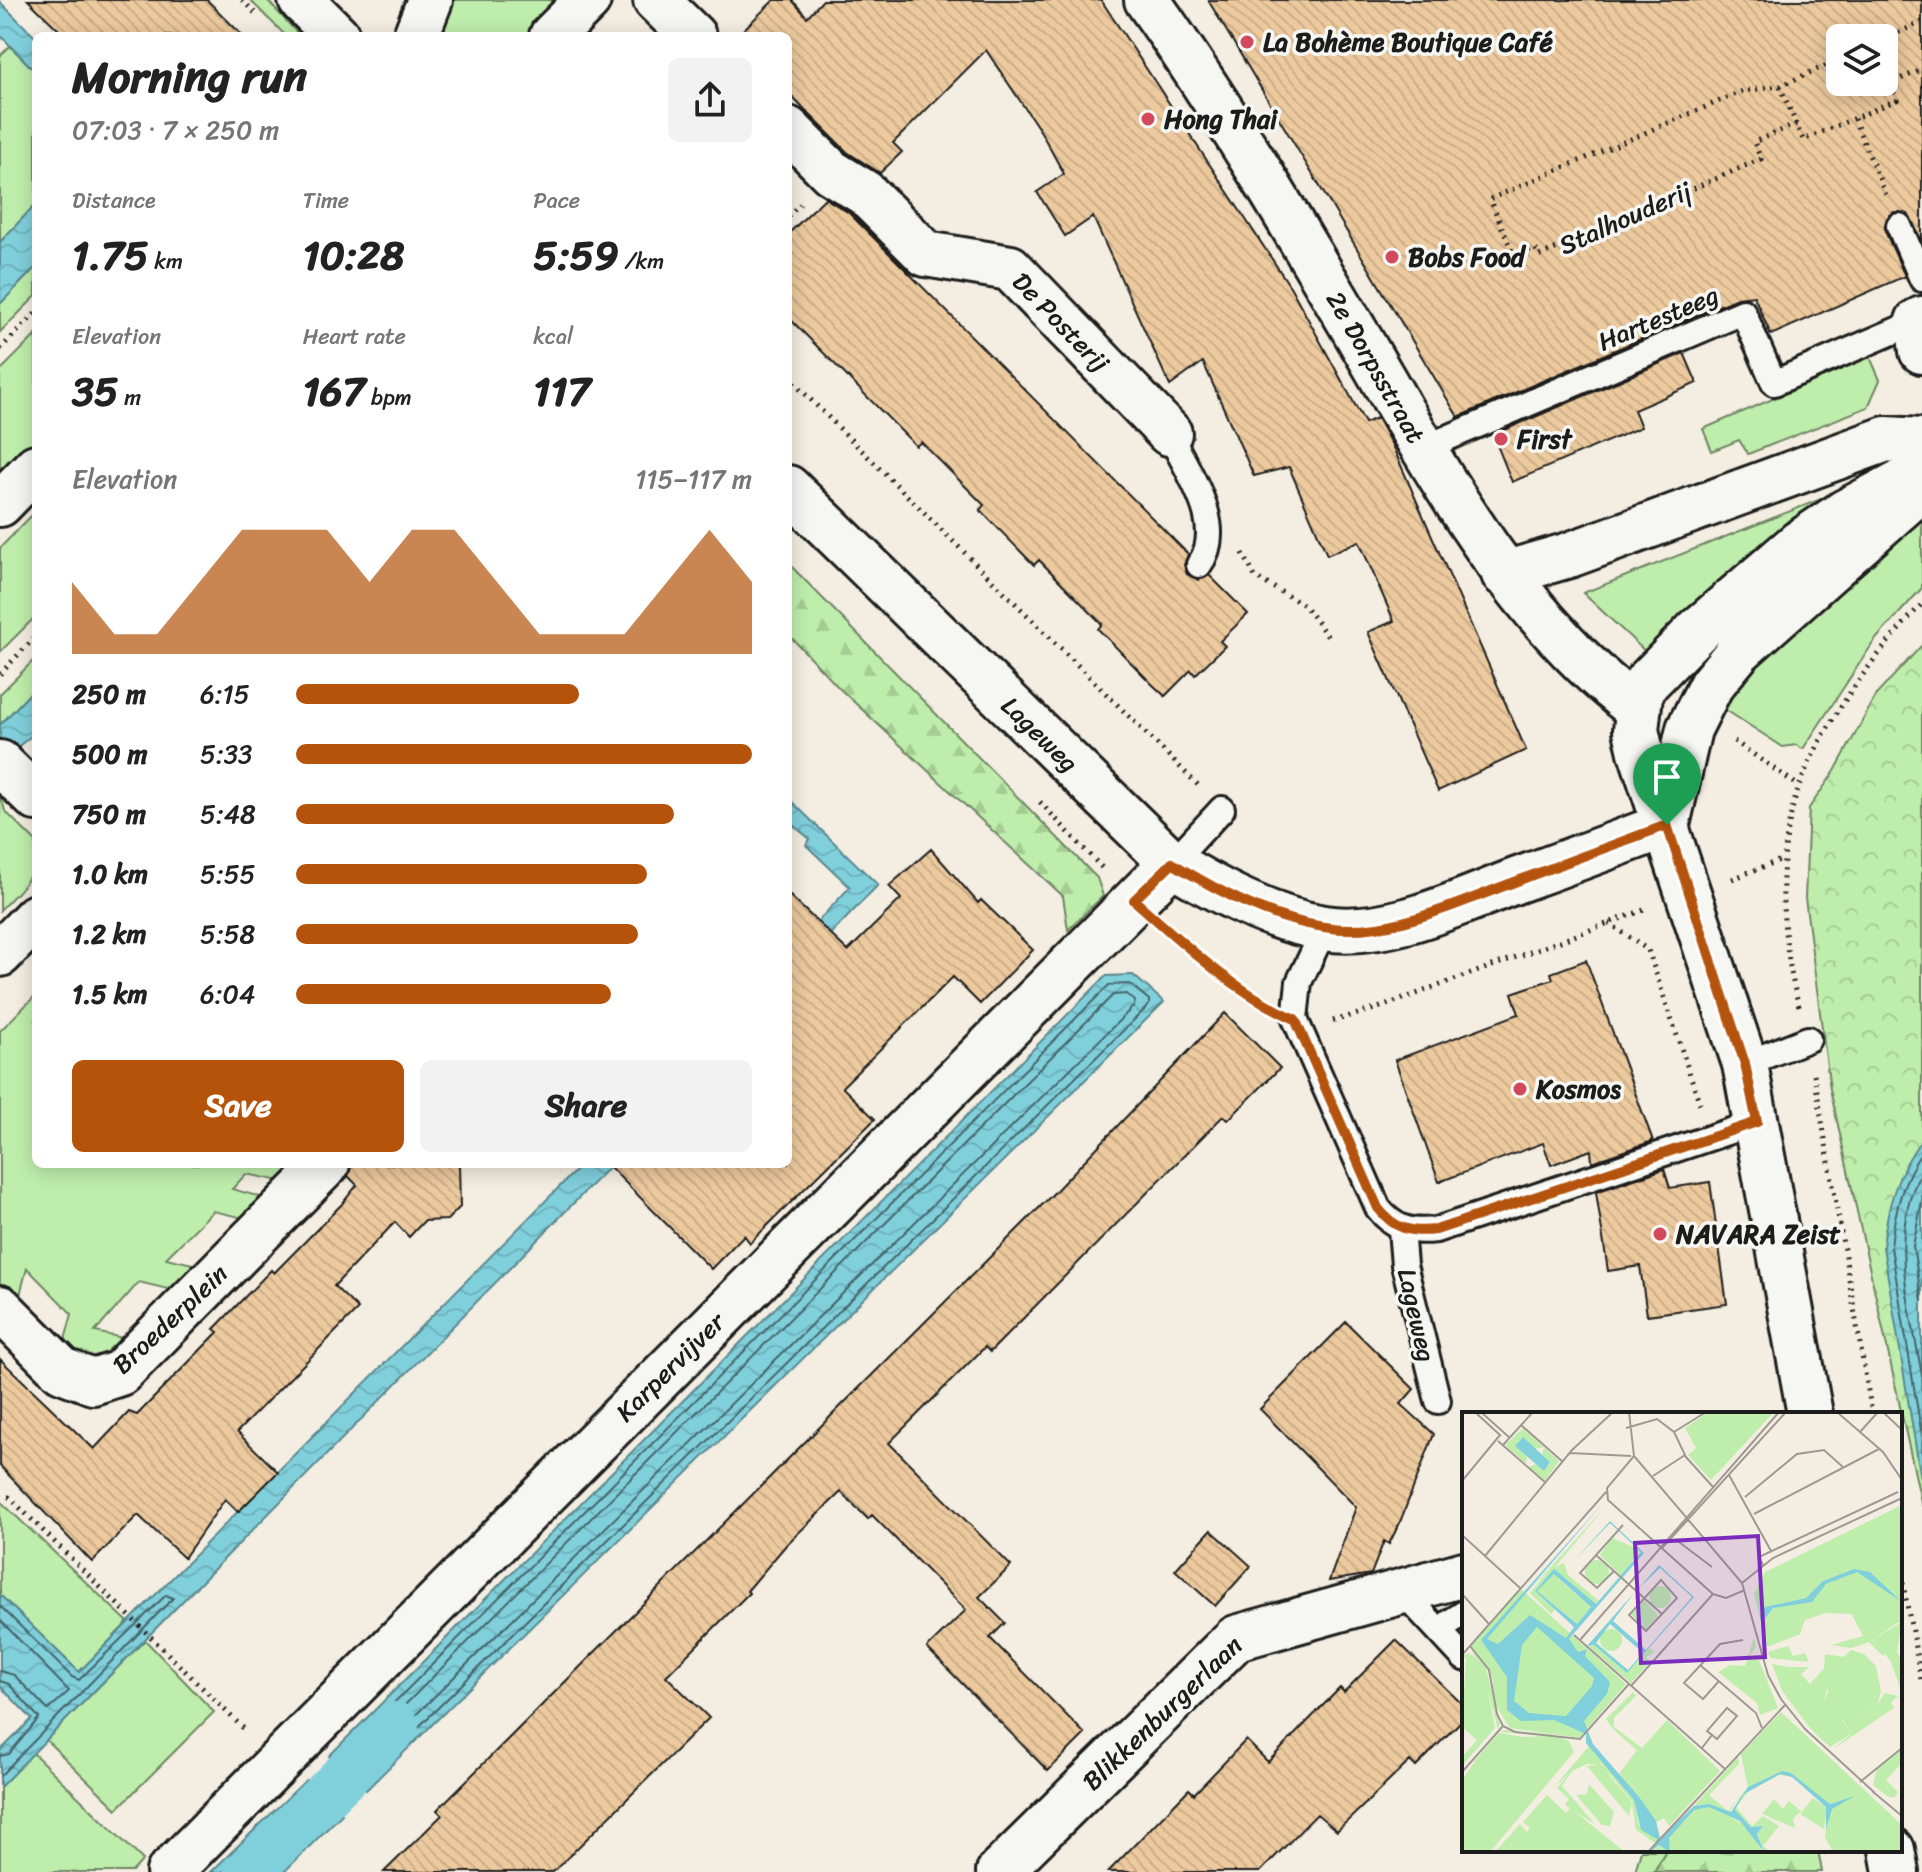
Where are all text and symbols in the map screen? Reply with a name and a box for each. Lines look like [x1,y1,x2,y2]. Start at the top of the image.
place label: La Bohème Boutique Café [1263,19,1553,65]
map controls [1826,24,1898,96]
button: layers [1826,24,1898,96]
marker: La Bohème Boutique Café [1238,33,1256,51]
text: Morning run [72,38,307,116]
button: share [668,58,752,142]
place label: Hong Thai [1164,96,1279,142]
text: 07:03 · 7 × 250 m [72,107,279,153]
marker: Hong Thai [1139,110,1157,128]
street label: Stalhouderij [1551,168,1700,268]
text: Distance [72,181,156,220]
text: Time [303,181,349,220]
text: Pace [533,181,580,220]
text: 1.75 [72,220,149,291]
text: 10:28 [303,220,404,291]
text: 5:59 [533,220,619,291]
place label: Bobs Food [1408,234,1527,280]
text: km [149,242,183,281]
text: /km [619,242,664,281]
marker: Bobs Food [1383,248,1401,266]
street label: De Posterij [1001,261,1122,384]
street label: Hartesteeg [1590,272,1726,364]
street label: 2e Dorpsstraat [1313,282,1439,452]
text: Elevation [72,317,161,356]
text: Heart rate [303,317,406,356]
text: kcal [533,317,573,356]
text: 35 [72,356,118,427]
text: 167 [303,356,365,427]
text: 117 [533,356,591,427]
text: m [118,378,141,417]
text: bpm [365,378,412,417]
place label: First [1516,416,1573,462]
marker: First [1492,430,1510,448]
text: Elevation [72,456,177,502]
text: 115–117 m [635,456,752,502]
text: 250 m [72,671,146,717]
text: 6:15 [200,671,250,717]
street label: Lageweg [990,684,1090,784]
text: 500 m [72,731,147,777]
text: 5:33 [200,731,252,777]
pin [1633,743,1701,825]
icon: arrive [1645,755,1689,799]
text: 750 m [72,791,146,837]
text: 5:48 [200,791,256,837]
text: 1.0 km [72,851,148,897]
text: 5:55 [200,851,256,897]
text: 1.2 km [72,911,147,957]
text: 5:58 [200,911,255,957]
text: 1.5 km [72,971,147,1017]
text: 6:04 [200,971,255,1017]
button: Save [72,1060,404,1152]
button: Share [420,1060,752,1152]
place label: Kosmos [1535,1066,1622,1112]
marker: Kosmos [1511,1080,1529,1098]
place label: NAVARA Zeist [1675,1211,1841,1257]
marker: NAVARA Zeist [1651,1225,1669,1243]
street label: Broederplein [101,1252,239,1386]
street label: Lageweg [1384,1263,1450,1367]
street label: Karpervijver [604,1300,737,1433]
inset map [1462,1412,1902,1852]
street label: Blikkenburgerlaan [1071,1624,1253,1802]

